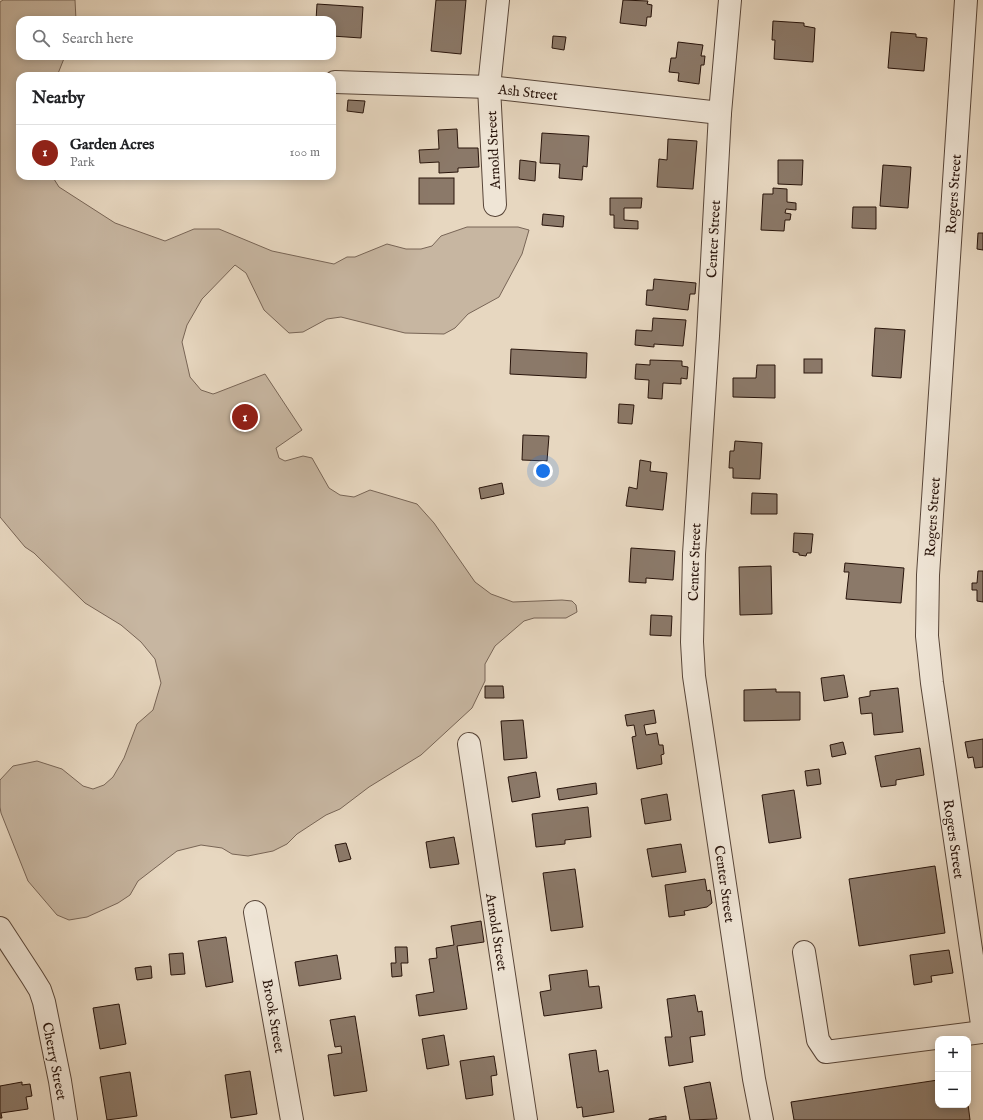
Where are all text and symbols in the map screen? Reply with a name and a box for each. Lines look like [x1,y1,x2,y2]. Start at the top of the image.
search box [16,16,336,60]
icon: search [30,27,52,49]
text: Search here [62,29,133,48]
street label: Ash Street [496,81,559,105]
text: Nearby [32,88,85,109]
street label: Arnold Street [483,110,505,191]
text: Garden Acres [70,135,154,154]
text: 1 [43,144,47,161]
text: 100 m [290,144,320,161]
street label: Rogers Street [942,153,966,235]
text: Park [70,154,95,171]
street label: Center Street [703,199,725,279]
pin: 1 [232,402,258,432]
your location [533,461,553,481]
street label: Rogers Street [921,476,945,558]
street label: Center Street [685,523,705,601]
street label: Rogers Street [939,798,968,880]
street label: Center Street [710,844,738,924]
street label: Arnold Street [481,891,511,973]
street label: Brook Street [258,978,288,1055]
street label: Cherry Street [38,1021,70,1102]
map controls [935,1036,971,1108]
button: + [935,1036,971,1072]
button: − [935,1072,971,1108]

